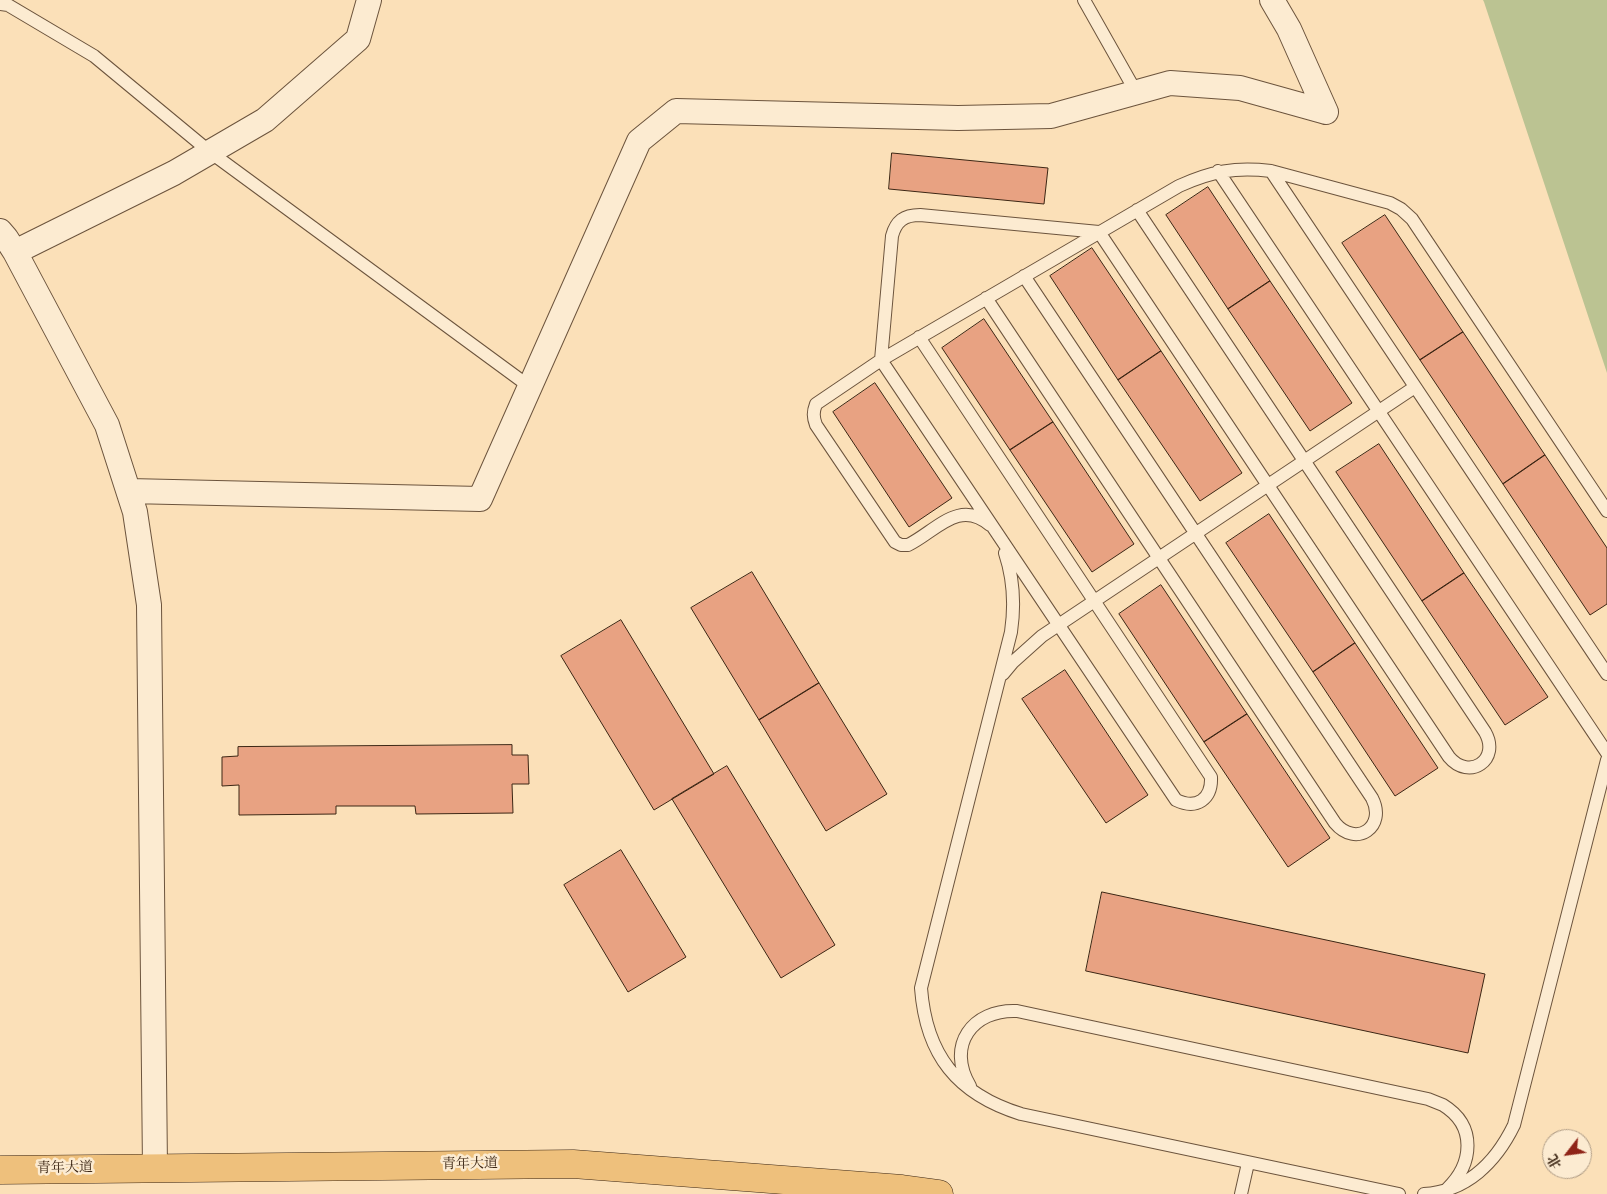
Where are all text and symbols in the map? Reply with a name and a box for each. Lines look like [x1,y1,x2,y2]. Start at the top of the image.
north arrow [1542,1129,1592,1179]
text: 北 [1544,1150,1566,1172]
street label: 青年大道 [442,1156,498,1174]
street label: 青年大道 [37,1160,93,1178]

